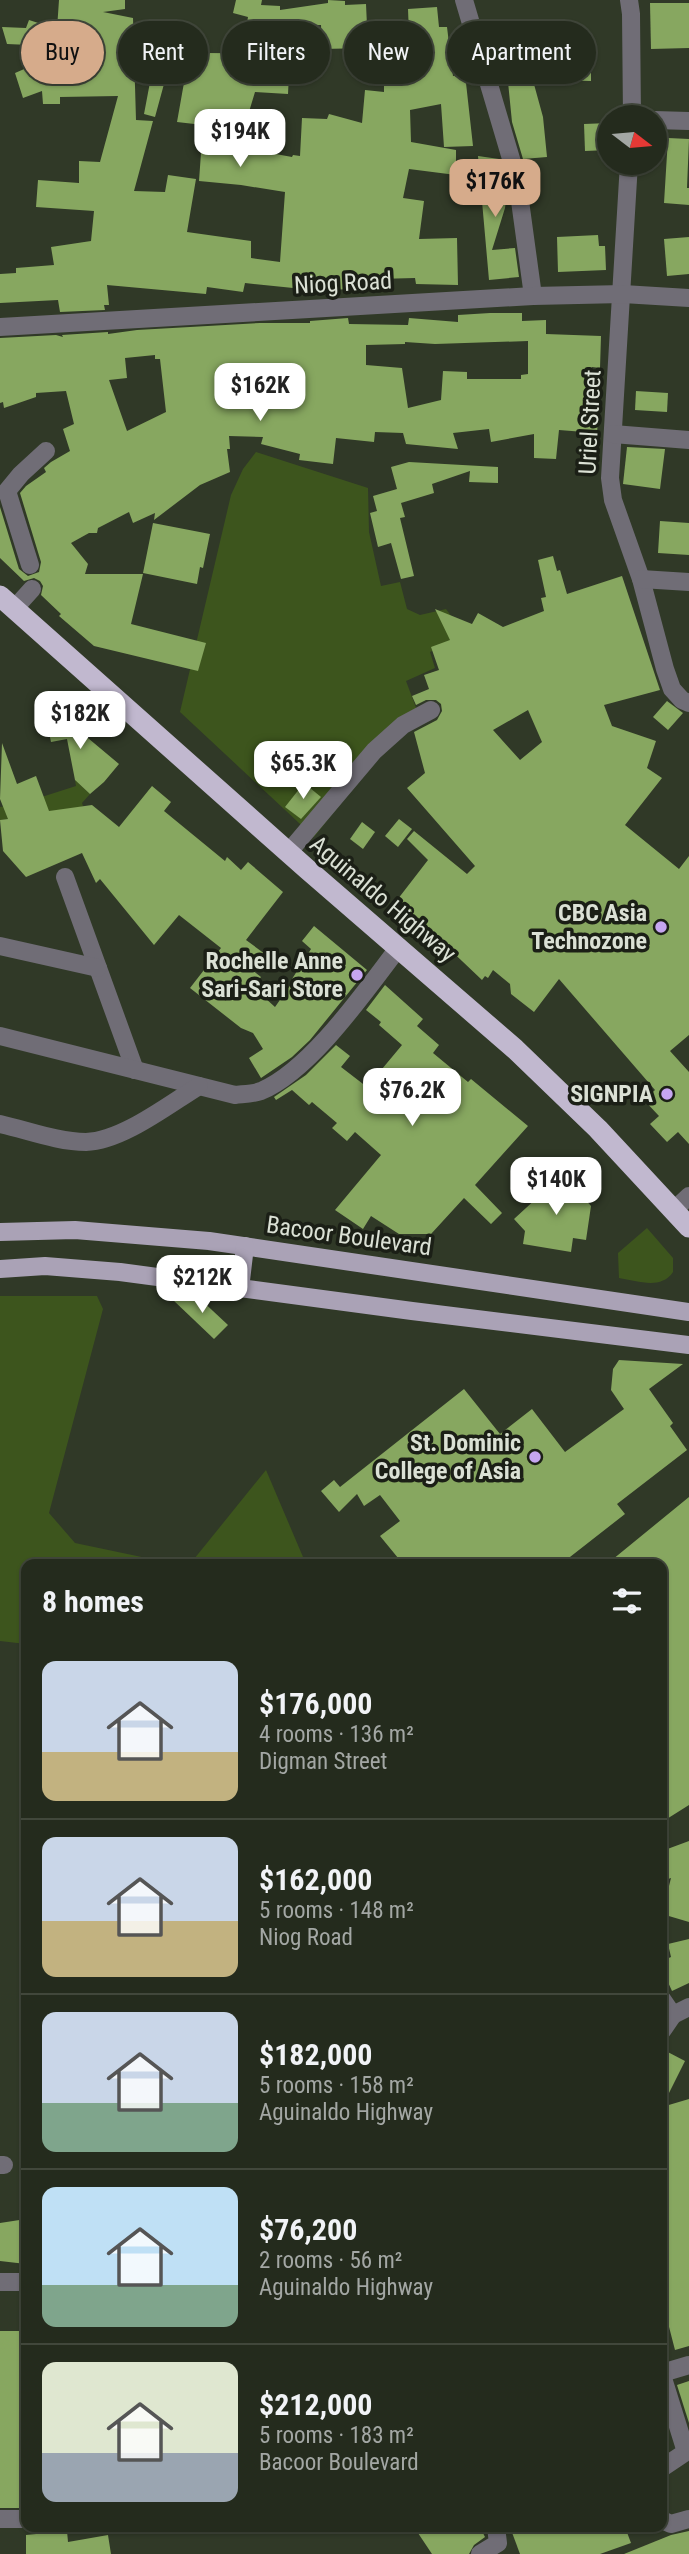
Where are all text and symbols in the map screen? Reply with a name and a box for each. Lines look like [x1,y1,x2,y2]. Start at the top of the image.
chip: Buy [21,21,104,84]
chip: Rent [118,21,208,84]
chip: Filters [222,21,330,84]
chip: New [344,21,433,84]
chip: Apartment [447,21,596,84]
north arrow [597,105,667,175]
map controls [597,105,667,175]
pin: $194K [191,110,289,169]
text: $194K [210,118,270,145]
pin: $176K [446,160,544,219]
text: $176K [465,168,525,195]
street label: Niog Road [293,266,393,300]
pin: $162K [211,364,309,423]
street label: Uriel Street [573,369,607,475]
text: $162K [230,372,290,399]
pin: $182K [31,692,129,751]
text: $182K [50,700,110,727]
pin: $65.3K [246,742,360,801]
text: $65.3K [270,750,336,777]
street label: Aguinaldo Highway [304,830,462,968]
place label: CBC Asia Technozone [531,899,647,955]
marker: CBC Asia Technozone [653,919,669,935]
place label: Rochelle Anne Sari-Sari Store [201,947,343,1003]
marker: Rochelle Anne Sari-Sari Store [349,967,365,983]
pin: $76.2K [355,1068,469,1128]
text: $76.2K [379,1077,445,1104]
place label: SIGNPIA [570,1080,654,1108]
marker: SIGNPIA [659,1086,675,1102]
pin: $140K [507,1158,605,1217]
text: $140K [526,1166,586,1193]
street label: Bacoor Boulevard [265,1211,433,1261]
pin: $212K [153,1256,251,1315]
text: $212K [172,1264,232,1291]
place label: St. Dominic College of Asia [375,1429,521,1485]
marker: St. Dominic College of Asia [527,1449,543,1465]
icon: filters [608,1582,646,1620]
text: 8 homes [42,1584,144,1619]
text: $176,000 [259,1686,372,1721]
icon: home [98,1689,182,1773]
text: 4 rooms · 136 m² [259,1721,414,1748]
text: Digman Street [259,1748,387,1775]
text: $162,000 [259,1862,372,1897]
icon: home [98,1865,182,1949]
text: 5 rooms · 148 m² [259,1897,414,1924]
text: Niog Road [259,1924,353,1951]
text: $182,000 [259,2037,372,2072]
icon: home [98,2040,182,2124]
text: 5 rooms · 158 m² [259,2072,414,2099]
text: Aguinaldo Highway [259,2099,433,2126]
text: $76,200 [259,2212,357,2247]
icon: home [98,2215,182,2299]
text: 2 rooms · 56 m² [259,2247,402,2274]
text: Aguinaldo Highway [259,2274,433,2301]
text: $212,000 [259,2387,372,2422]
icon: home [98,2390,182,2474]
text: 5 rooms · 183 m² [259,2422,414,2449]
text: Bacoor Boulevard [259,2449,419,2476]

